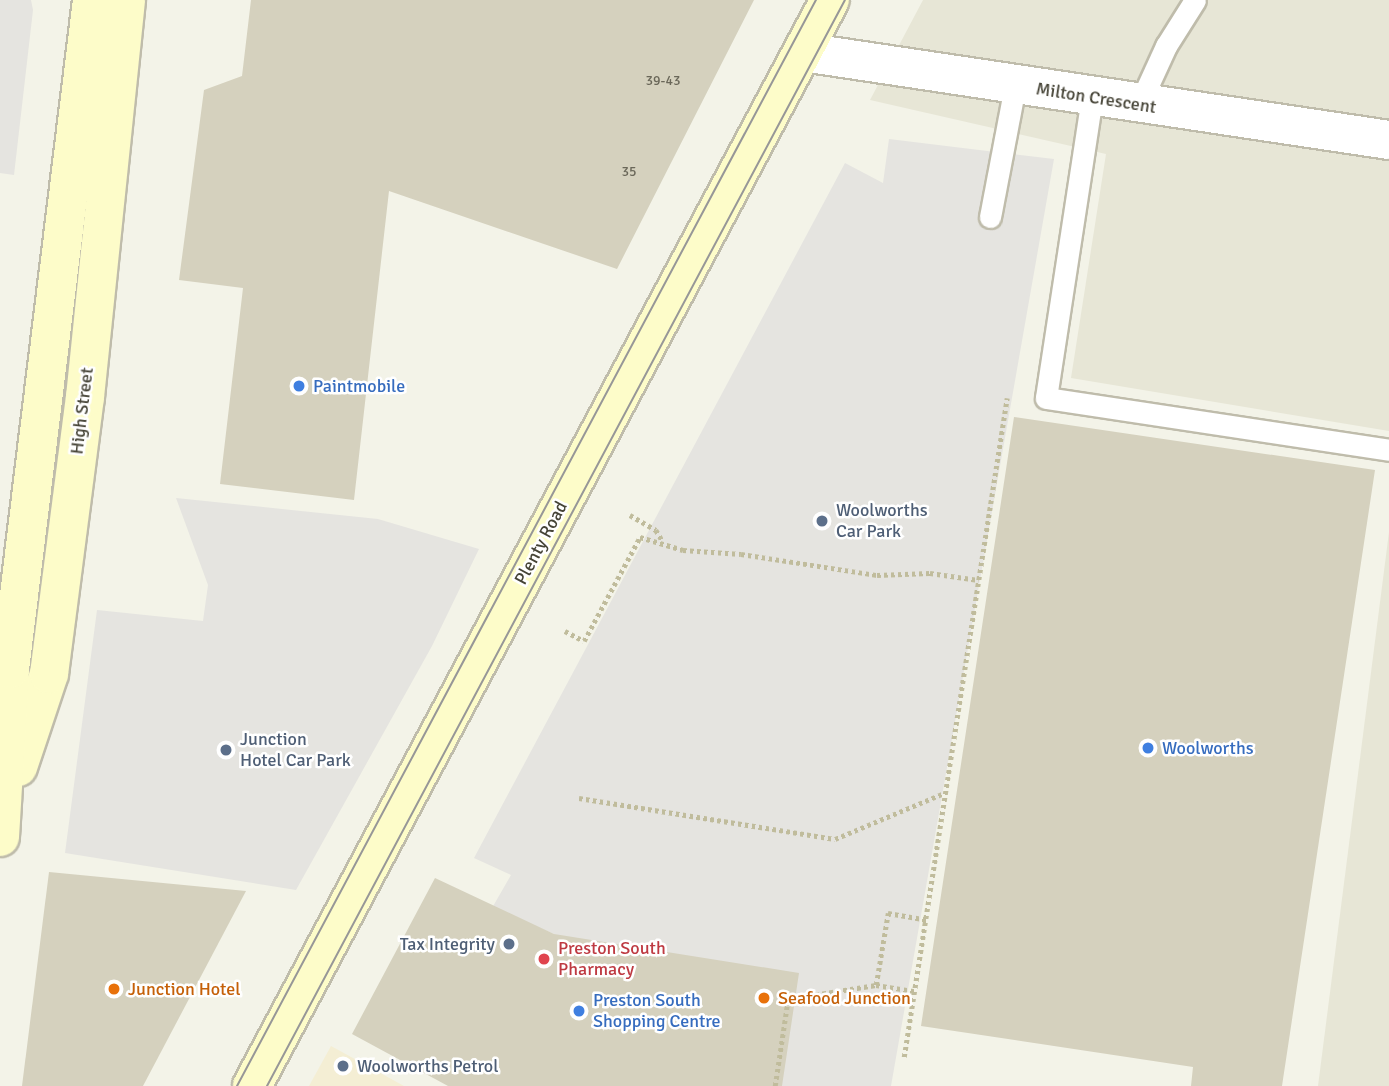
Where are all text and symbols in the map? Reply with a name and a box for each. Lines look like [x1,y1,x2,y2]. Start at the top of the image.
house number: 39-43 [645,73,681,89]
street label: Milton Crescent [1034,78,1158,118]
house number: 35 [621,164,637,180]
street label: High Street [66,366,98,456]
place label: Paintmobile [313,375,405,397]
marker: Paintmobile [291,378,307,394]
street label: Plenty Road [510,498,572,588]
place label: Woolworths Car Park [836,500,928,542]
marker: Woolworths Car Park [814,513,830,529]
place label: Junction Hotel Car Park [240,729,351,772]
place label: Woolworths [1162,737,1254,759]
marker: Woolworths [1140,740,1156,756]
marker: Junction Hotel Car Park [218,742,234,758]
place label: Tax Integrity [400,933,495,955]
marker: Tax Integrity [501,936,517,952]
place label: Preston South Pharmacy [558,938,666,981]
marker: Preston South Pharmacy [536,951,552,967]
place label: Junction Hotel [128,978,240,1000]
marker: Junction Hotel [106,981,122,997]
place label: Seafood Junction [778,987,911,1009]
place label: Preston South Shopping Centre [593,990,721,1032]
marker: Seafood Junction [756,990,772,1006]
marker: Preston South Shopping Centre [571,1003,587,1019]
place label: Woolworths Petrol [357,1055,498,1077]
marker: Woolworths Petrol [335,1058,351,1074]

